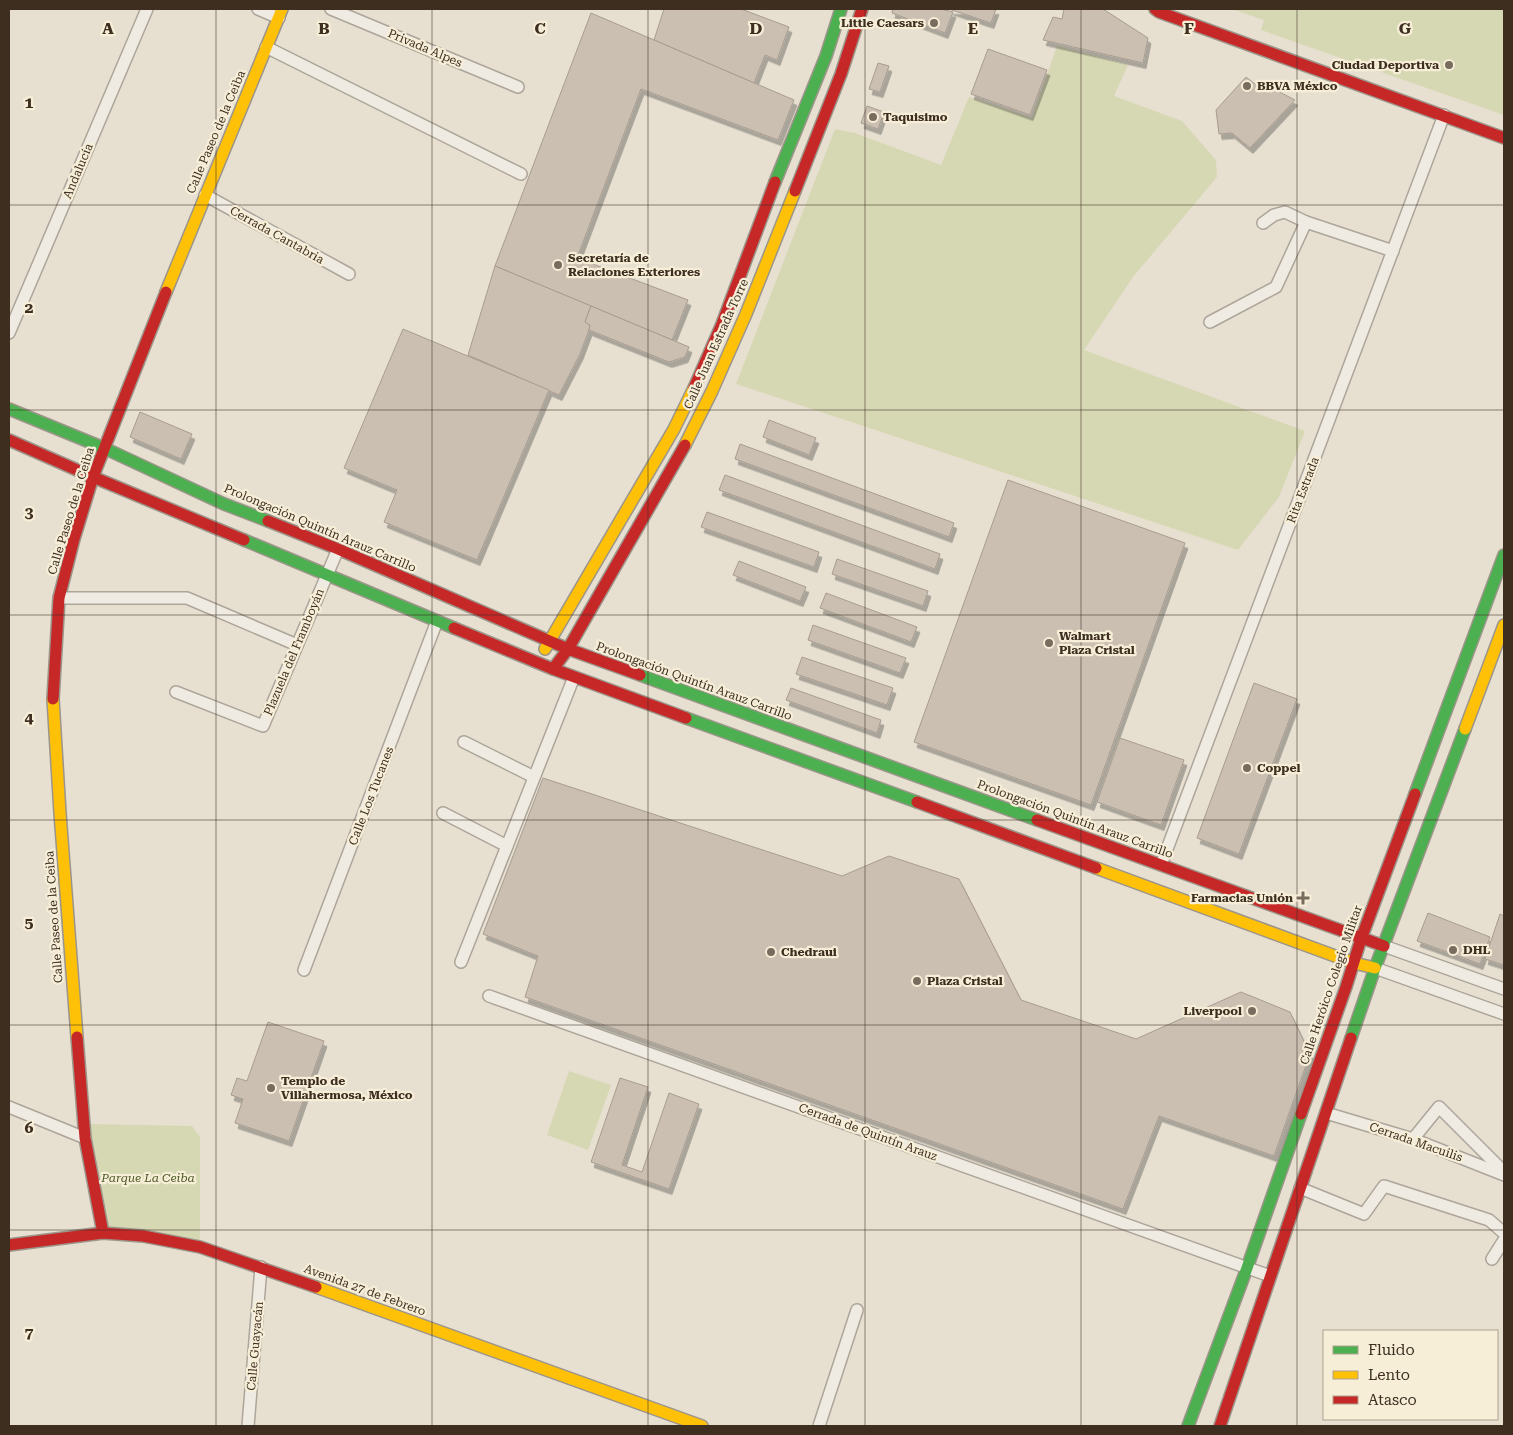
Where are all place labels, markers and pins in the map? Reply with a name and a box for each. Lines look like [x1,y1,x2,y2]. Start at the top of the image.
place label: Little Caesars [841,16,924,30]
marker: Little Caesars [928,17,940,29]
place label: Ciudad Deportiva [1332,58,1439,72]
marker: Ciudad Deportiva [1443,59,1455,71]
place label: BBVA México [1257,79,1338,93]
marker: BBVA México [1241,80,1253,92]
place label: Taquisimo [883,110,948,124]
marker: Taquisimo [867,111,879,123]
place label: Secretaría de Relaciones Exteriores [568,251,700,279]
marker: Secretaría de Relaciones Exteriores [552,259,564,271]
place label: Walmart Plaza Cristal [1059,629,1135,657]
marker: Walmart Plaza Cristal [1043,637,1055,649]
place label: Coppel [1257,761,1300,775]
marker: Coppel [1241,762,1253,774]
place label: Farmacias Unión [1191,891,1293,905]
marker: Farmacias Unión [1297,892,1309,904]
place label: DHL [1463,943,1491,957]
marker: DHL [1447,944,1459,956]
place label: Chedraui [781,945,837,959]
marker: Chedraui [765,946,777,958]
place label: Plaza Cristal [927,974,1003,988]
marker: Plaza Cristal [911,975,923,987]
place label: Liverpool [1183,1004,1242,1018]
marker: Liverpool [1246,1005,1258,1017]
place label: Templo de Villahermosa, México [281,1074,413,1102]
marker: Templo de Villahermosa, México [265,1082,277,1094]

